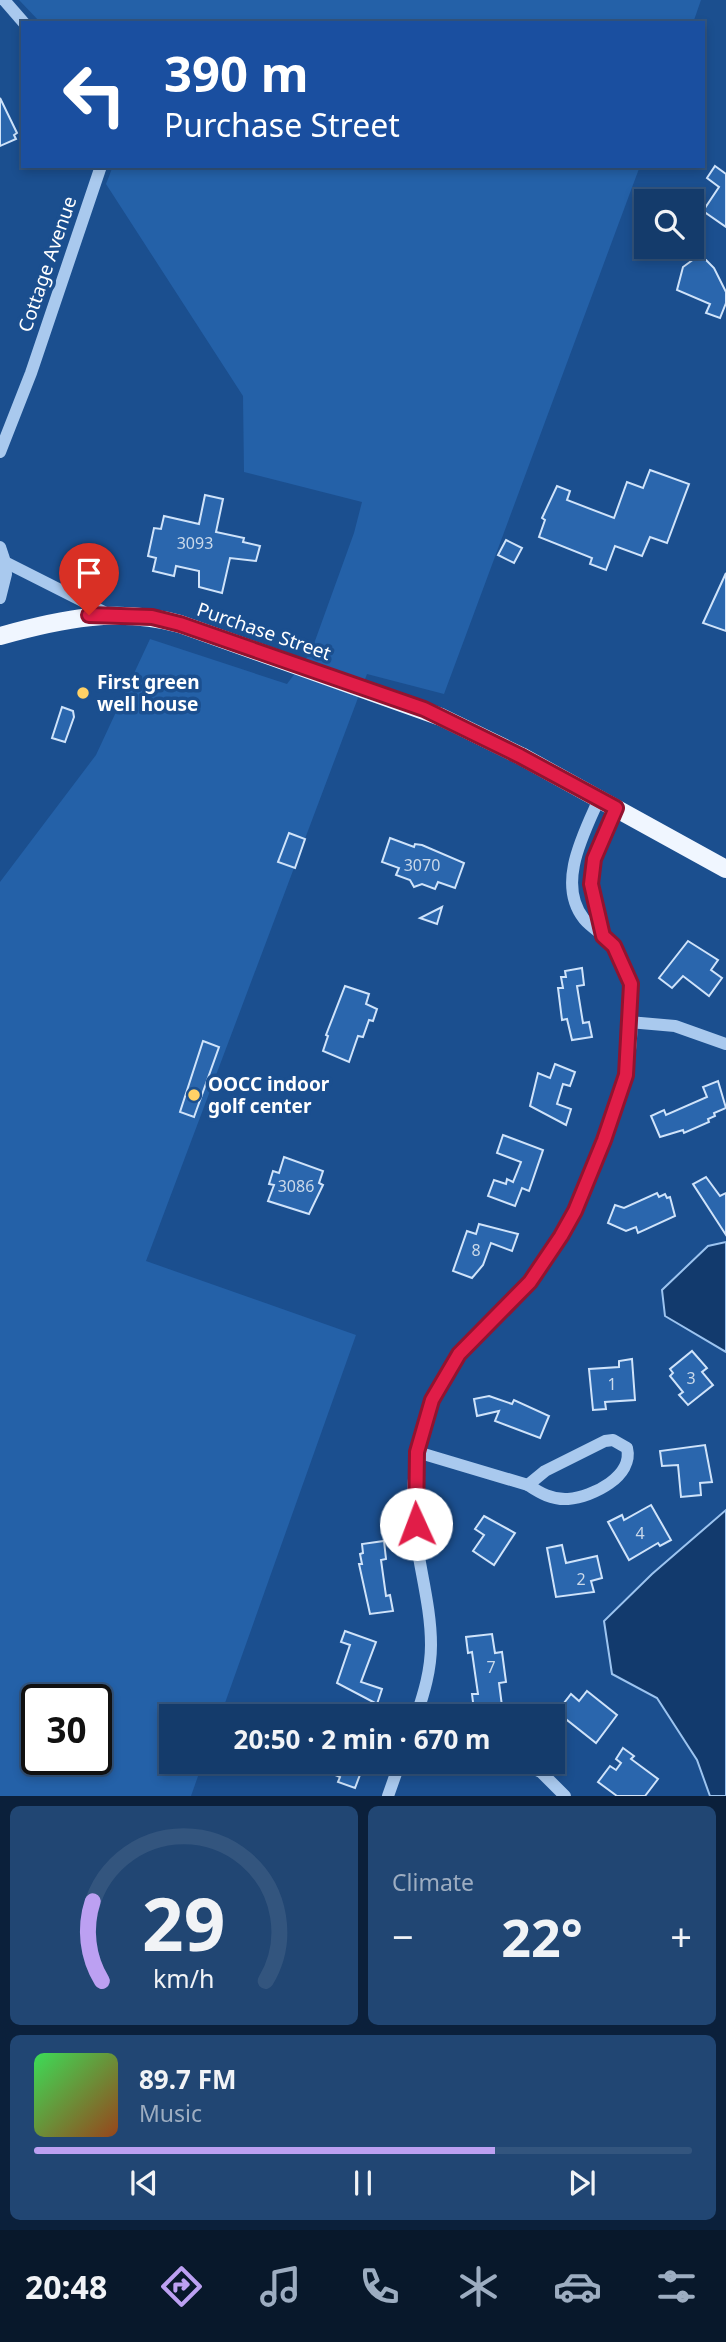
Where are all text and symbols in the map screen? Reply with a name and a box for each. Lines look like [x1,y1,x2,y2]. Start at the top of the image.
text: 390 m [164,40,309,106]
icon: left [49,49,140,140]
text: Purchase Street [164,103,400,146]
map controls [634,189,704,259]
button: search [634,189,704,259]
street label: Cottage Avenue [12,193,82,335]
house number: 3093 [177,532,213,554]
pin [59,543,119,615]
icon: arrive [70,554,108,592]
street label: Purchase Street [194,596,335,666]
place label: First green well house [97,669,200,717]
marker: First green well house [75,685,91,701]
house number: 3070 [404,854,440,876]
place label: OOCC indoor golf center [208,1071,330,1119]
marker: OOCC indoor golf center [186,1087,202,1103]
house number: 3086 [278,1175,314,1197]
house number: 8 [471,1239,481,1261]
house number: 3 [686,1367,696,1389]
house number: 1 [607,1373,617,1395]
position arrow [379,1487,453,1561]
house number: 4 [635,1522,645,1544]
house number: 2 [576,1568,586,1590]
house number: 7 [486,1656,496,1678]
speed limit sign: 30 [21,1684,112,1775]
text: 20:50 · 2 min · 670 m [234,1721,490,1757]
text: Climate [392,1866,474,1898]
text: 29 [142,1874,226,1973]
text: 22° [501,1901,583,1972]
text: − [392,1910,414,1962]
text: + [670,1910,692,1962]
text: km/h [153,1961,215,1995]
text: 89.7 FM [139,2061,236,2097]
text: Music [139,2097,202,2129]
icon: previous [125,2164,163,2202]
icon: pause [344,2164,382,2202]
icon: next [563,2164,601,2202]
icon: directions [157,2262,206,2311]
icon: music [256,2262,305,2311]
icon: phone [355,2262,404,2311]
icon: climate [454,2262,503,2311]
icon: car [553,2262,602,2311]
icon: filters [652,2262,701,2311]
text: 20:48 [25,2265,107,2308]

